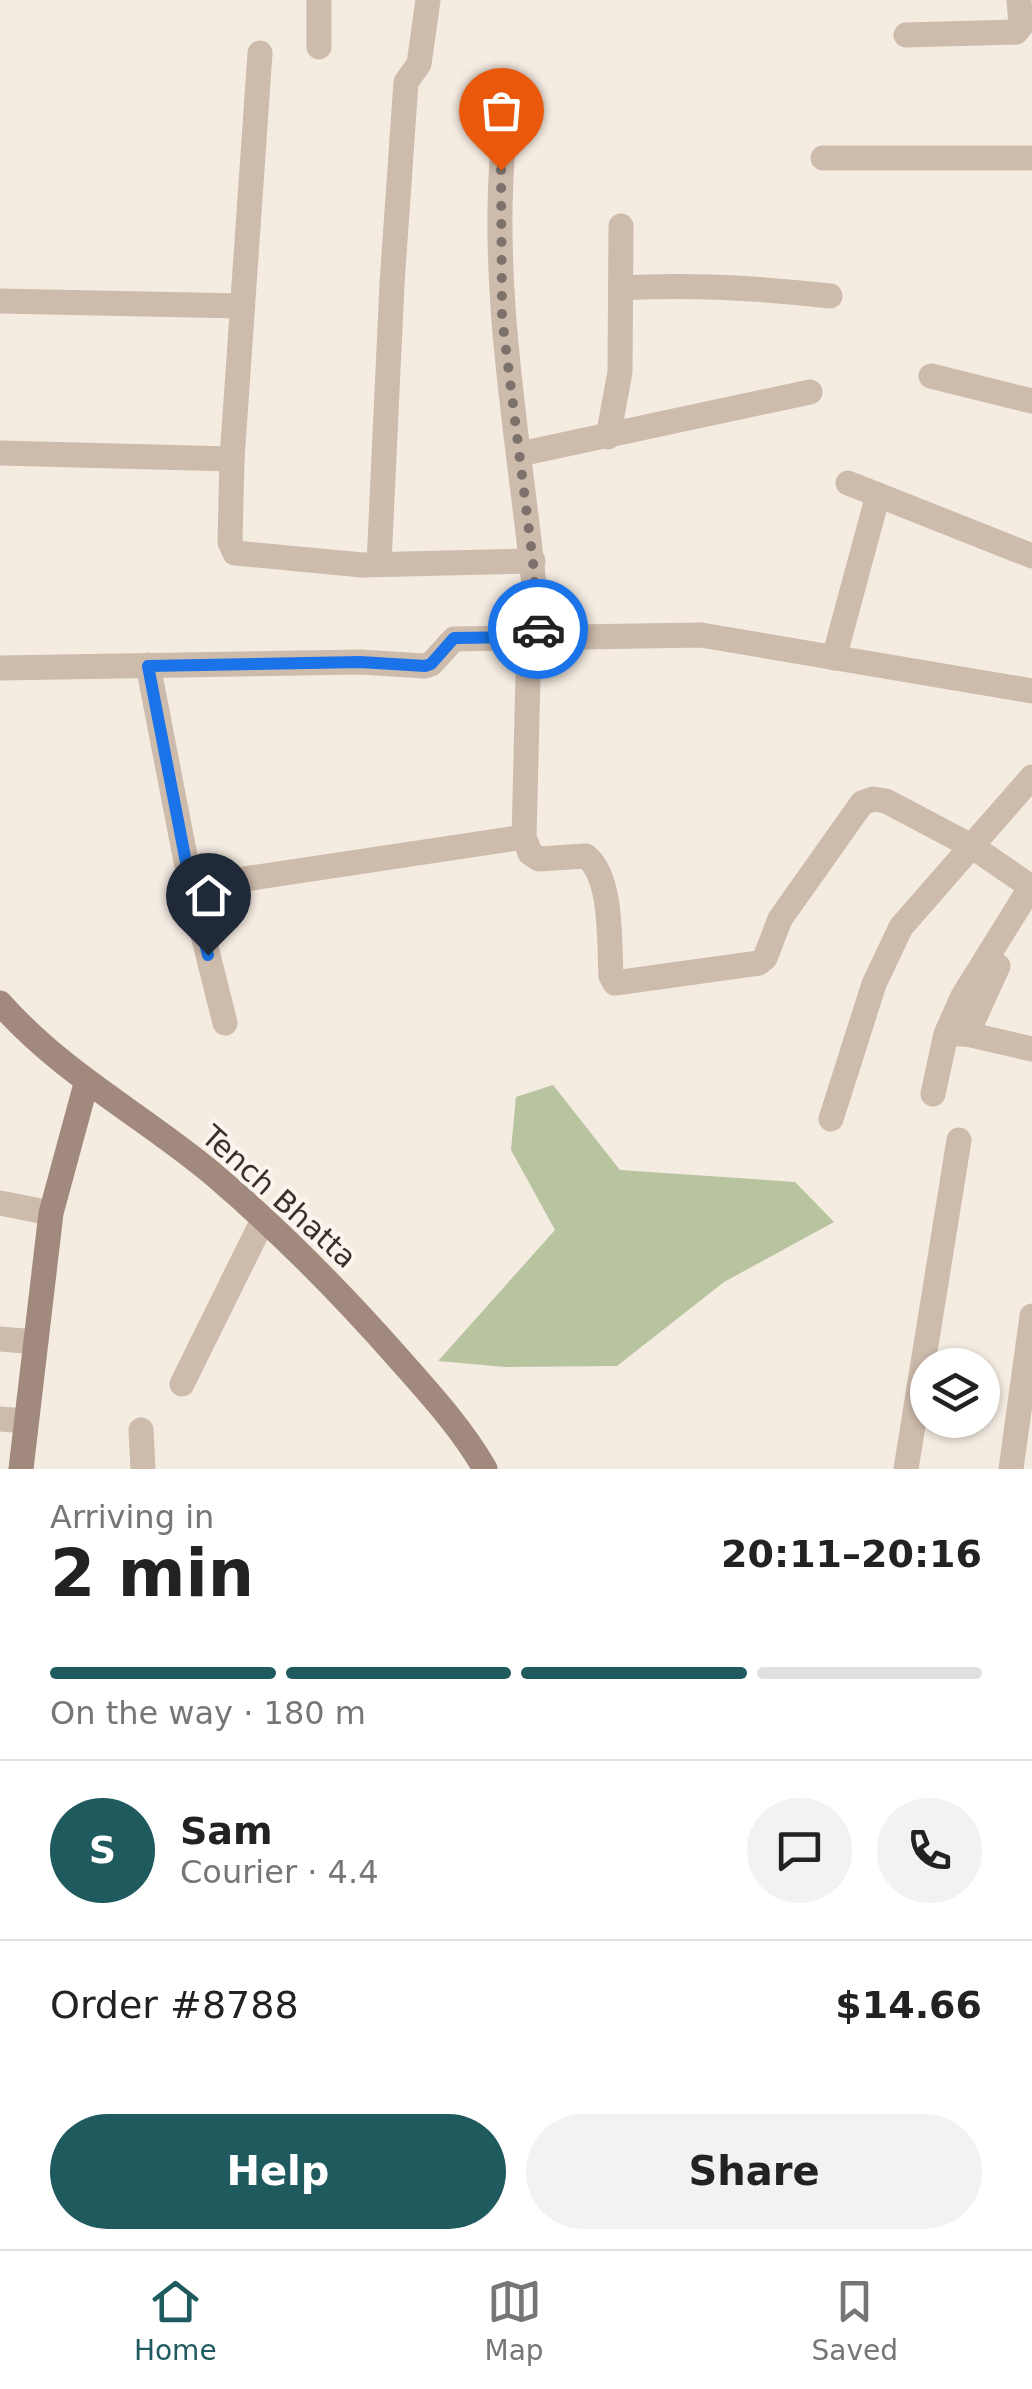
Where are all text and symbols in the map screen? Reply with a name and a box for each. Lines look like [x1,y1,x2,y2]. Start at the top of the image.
pin [459,68,544,171]
icon: bag [474,83,529,138]
courier [488,579,588,679]
icon: car [511,602,566,657]
pin [166,853,251,956]
icon: home [181,868,236,923]
street label: Tench Bhatta [194,1117,364,1275]
map controls [910,1348,1000,1438]
button: layers [910,1348,1000,1438]
text: Arriving in [50,1498,214,1536]
text: 20:11–20:16 [721,1532,982,1576]
text: 2 min [50,1536,254,1611]
text: On the way · 180 m [50,1694,366,1732]
button: chat [747,1798,852,1903]
button: phone [877,1798,982,1903]
text: Sam [180,1809,273,1853]
text: S [89,1828,116,1872]
text: Courier · 4.4 [180,1853,379,1891]
text: Order #8788 [50,1983,299,2027]
text: $14.66 [835,1983,982,2027]
button: Help [50,2114,506,2229]
button: Share [526,2114,982,2229]
tab: Home [134,2274,217,2367]
tab: Map [485,2274,544,2367]
tab: Saved [812,2274,898,2367]

